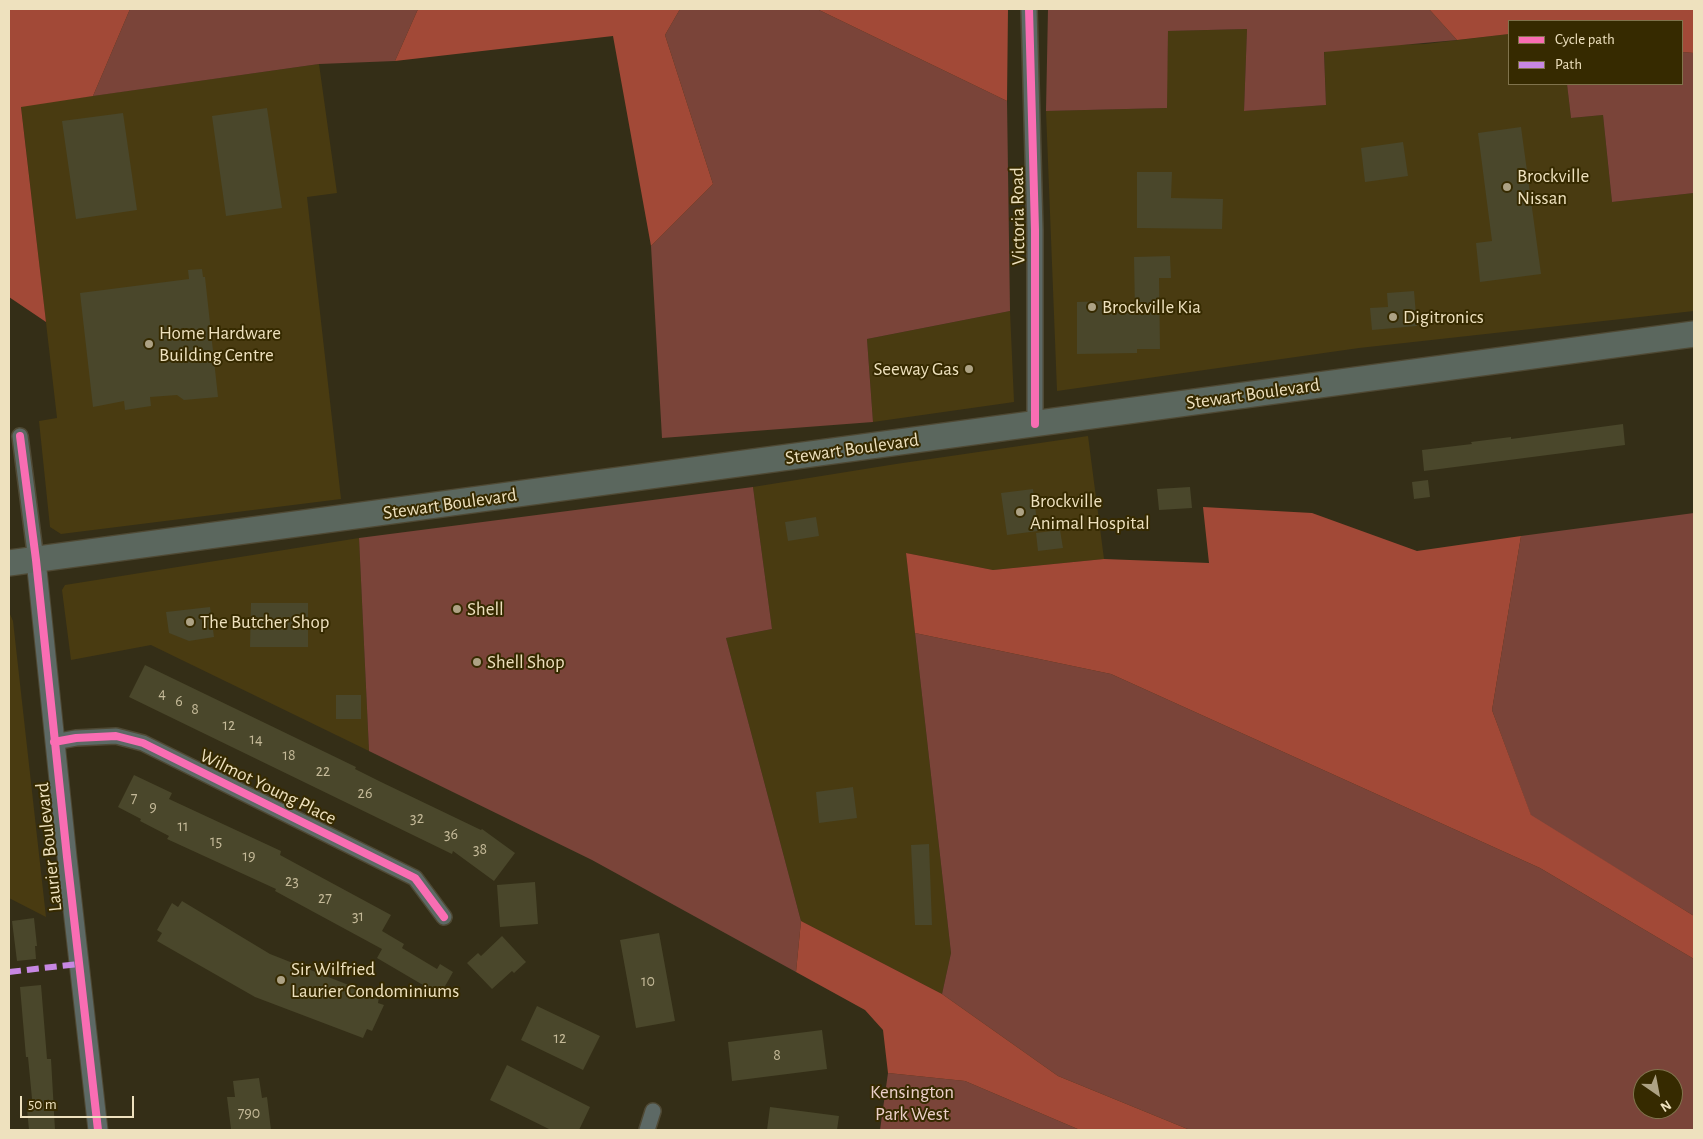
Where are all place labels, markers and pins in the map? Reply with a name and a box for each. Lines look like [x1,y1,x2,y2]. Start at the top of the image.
place label: Brockville Nissan [1517,165,1589,209]
marker: Brockville Nissan [1501,181,1513,193]
place label: Brockville Kia [1102,296,1201,318]
marker: Brockville Kia [1086,301,1098,313]
place label: Digitronics [1403,306,1484,328]
marker: Digitronics [1387,311,1399,323]
place label: Home Hardware Building Centre [159,322,281,366]
marker: Home Hardware Building Centre [143,338,155,350]
place label: Seeway Gas [874,358,959,380]
marker: Seeway Gas [963,363,975,375]
place label: Brockville Animal Hospital [1030,490,1150,534]
marker: Brockville Animal Hospital [1014,506,1026,518]
place label: Shell [467,598,504,620]
marker: Shell [451,603,463,615]
place label: The Butcher Shop [200,611,329,633]
marker: The Butcher Shop [184,616,196,628]
place label: Shell Shop [487,651,565,673]
marker: Shell Shop [471,656,483,668]
place label: Sir Wilfried Laurier Condominiums [291,958,459,1002]
marker: Sir Wilfried Laurier Condominiums [275,974,287,986]

